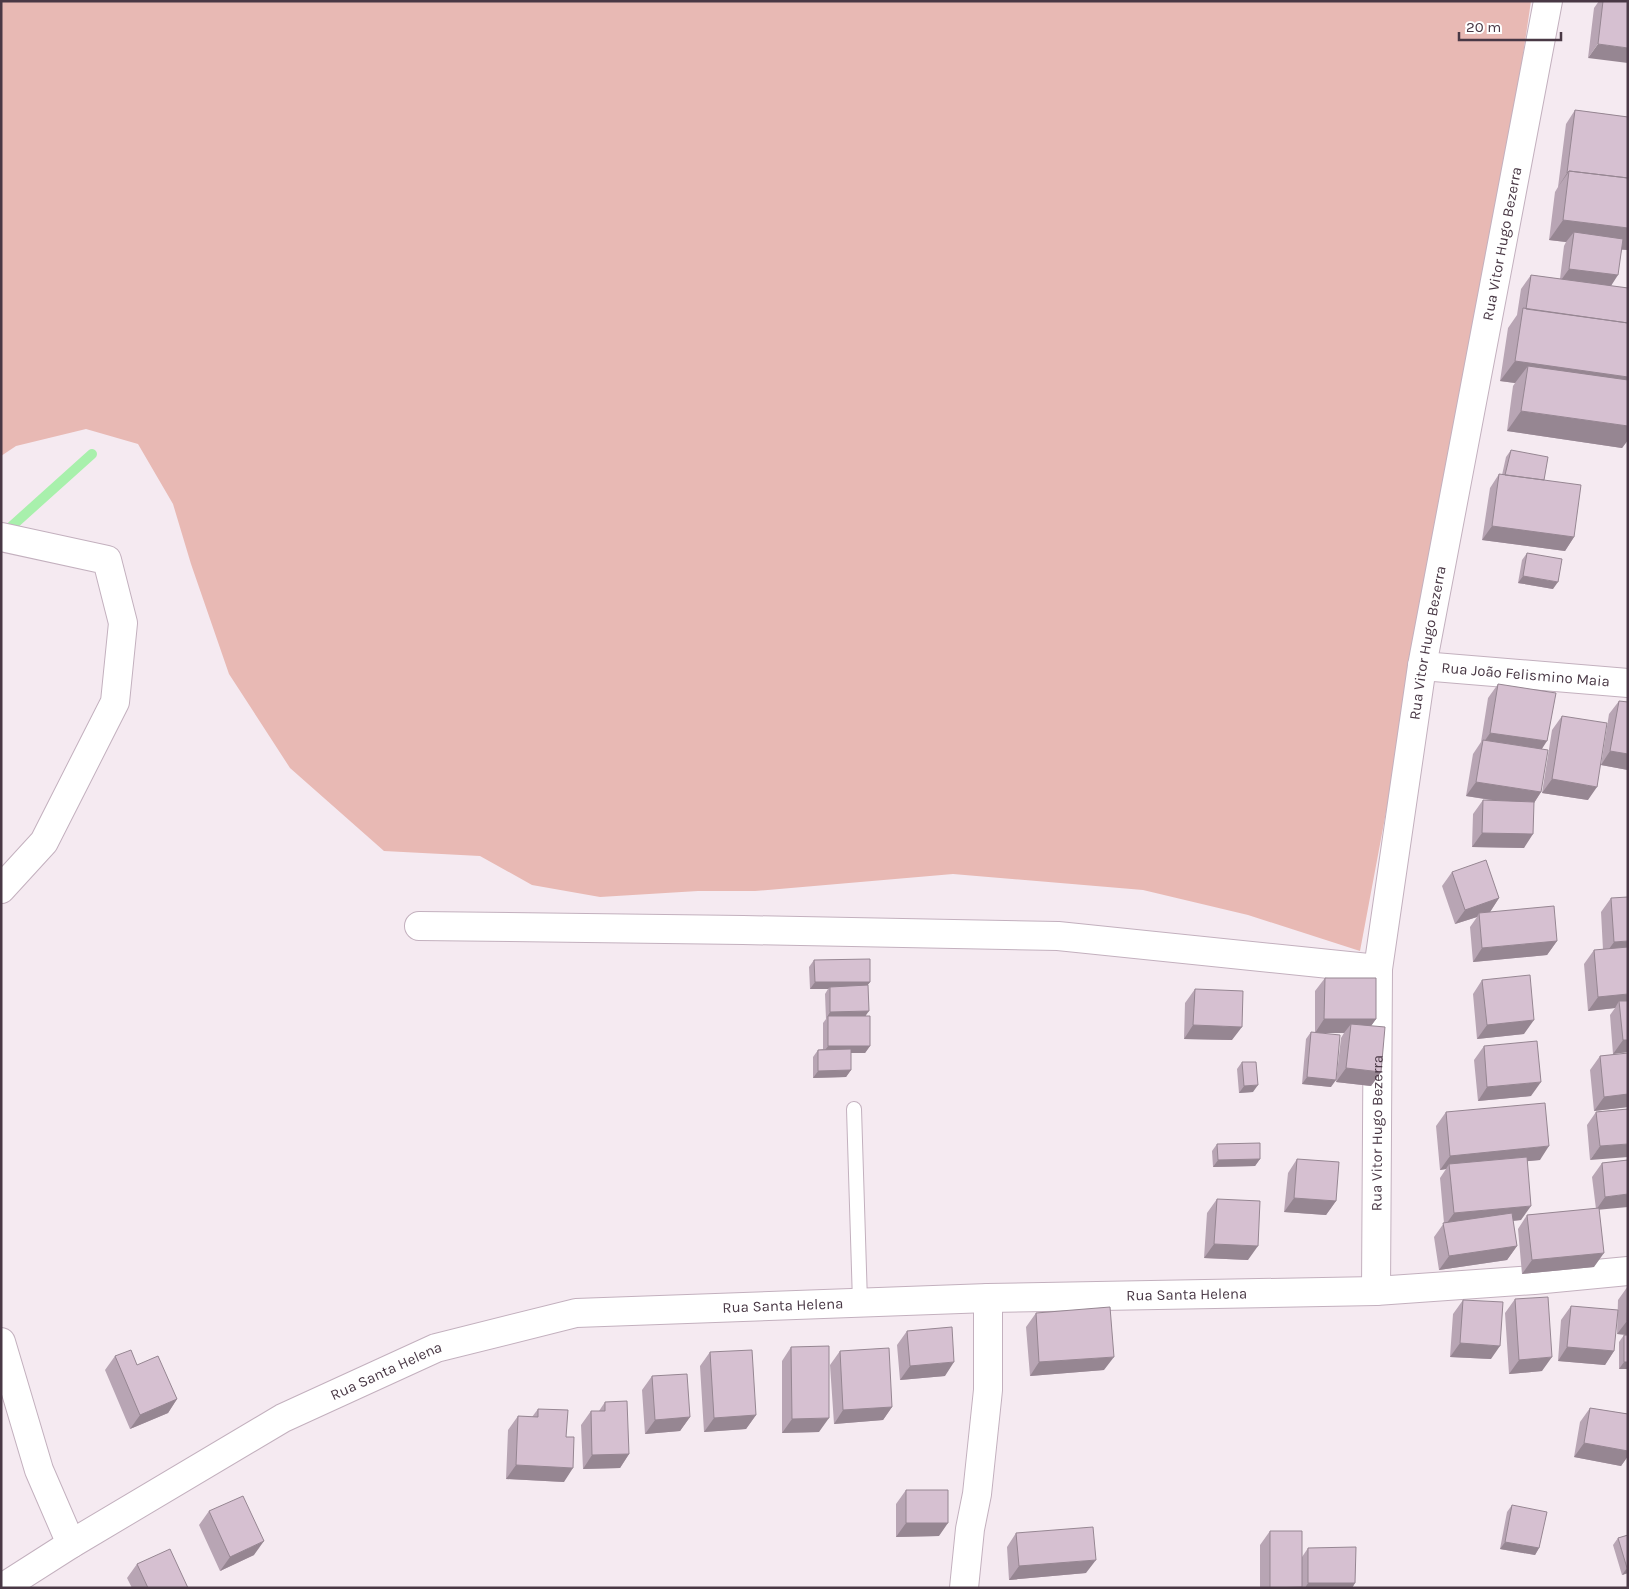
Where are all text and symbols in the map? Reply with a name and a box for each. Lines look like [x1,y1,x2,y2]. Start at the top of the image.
scale bar [1459,10,1562,42]
text: 20 m [1466,18,1501,36]
street label: Rua Vitor Hugo Bezerra [1479,165,1525,322]
street label: Rua Vitor Hugo Bezerra [1405,564,1450,721]
street label: Rua João Felismino Maia [1441,659,1611,690]
street label: Rua Vitor Hugo Bezerra [1367,1055,1386,1211]
street label: Rua Santa Helena [1126,1284,1247,1305]
street label: Rua Santa Helena [722,1294,844,1317]
street label: Rua Santa Helena [328,1338,444,1404]

